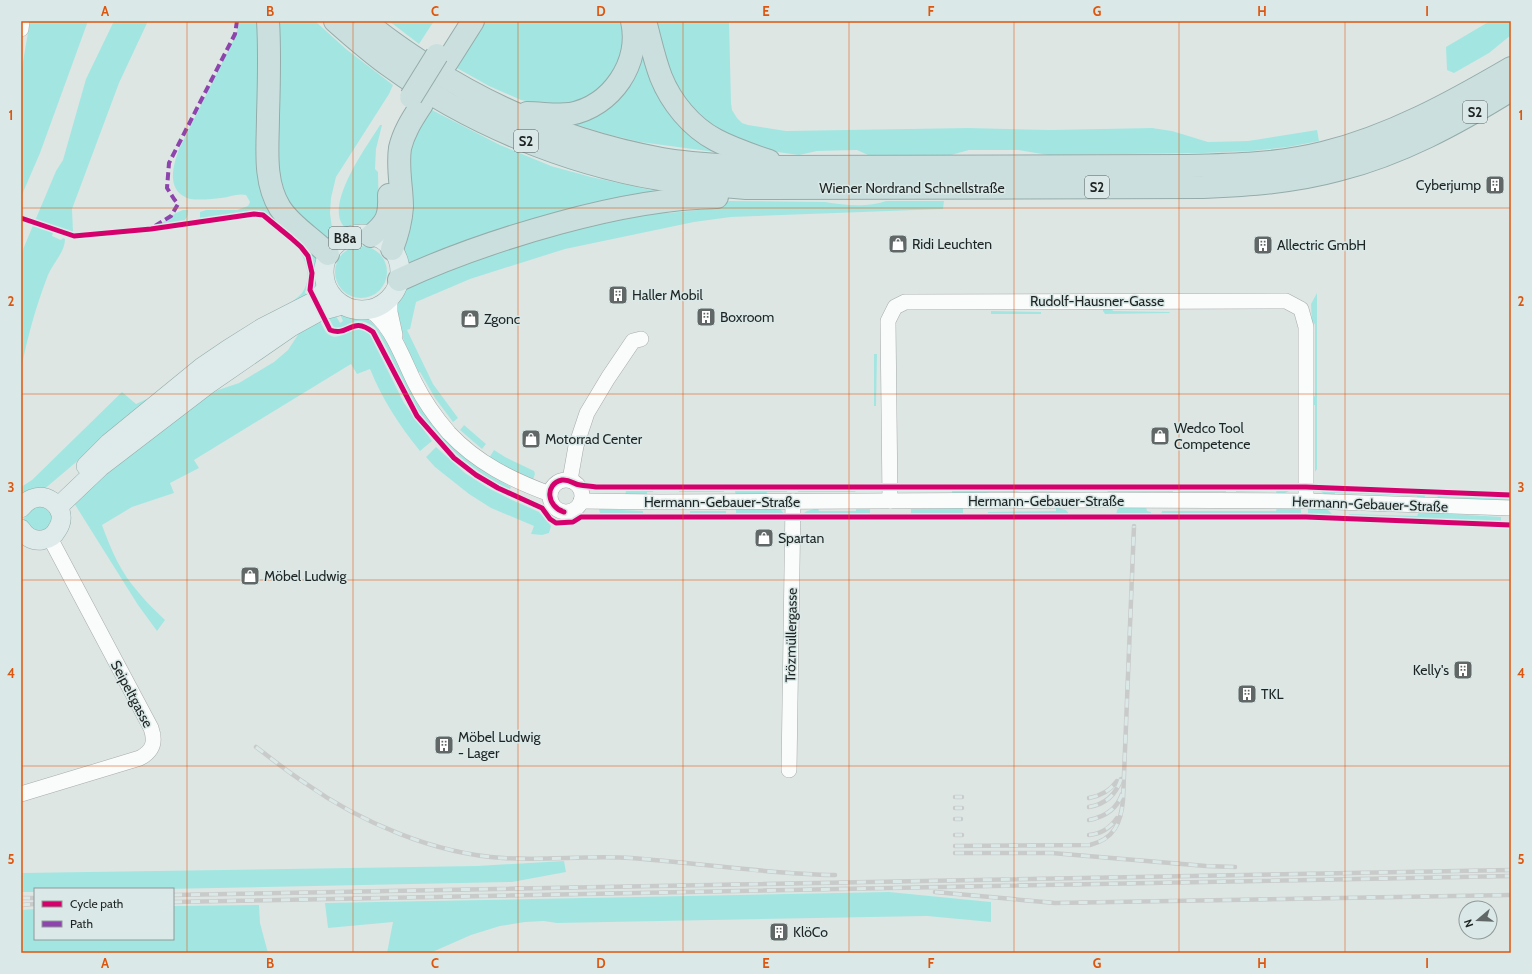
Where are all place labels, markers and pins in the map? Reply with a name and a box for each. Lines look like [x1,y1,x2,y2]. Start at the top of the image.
building icon: Cyberjump [1484,174,1506,196]
place label: Cyberjump [1416,176,1481,194]
shop icon: Ridi Leuchten [887,233,909,255]
building icon: Allectric GmbH [1252,234,1274,256]
place label: Ridi Leuchten [912,235,992,253]
place label: Allectric GmbH [1277,236,1366,254]
building icon: Haller Mobil [607,284,629,306]
place label: Haller Mobil [632,286,703,304]
building icon: Boxroom [695,306,717,328]
shop icon: Zgonc [459,308,481,330]
place label: Boxroom [720,308,774,326]
place label: Zgonc [484,310,520,328]
place label: Wedco Tool Competence [1174,419,1250,453]
shop icon: Wedco Tool Competence [1149,425,1171,447]
shop icon: Motorrad Center [520,428,542,450]
place label: Motorrad Center [545,430,643,448]
shop icon: Spartan [753,527,775,549]
place label: Spartan [778,529,824,547]
shop icon: Möbel Ludwig [239,565,261,587]
place label: Möbel Ludwig [264,567,347,585]
building icon: Kelly's [1452,659,1474,681]
place label: Kelly's [1413,661,1449,679]
building icon: TKL [1236,683,1258,705]
place label: TKL [1261,685,1283,703]
place label: Möbel Ludwig - Lager [458,728,541,762]
building icon: Möbel Ludwig - Lager [433,734,455,756]
building icon: KlöCo [768,921,790,943]
place label: KlöCo [793,923,828,941]

